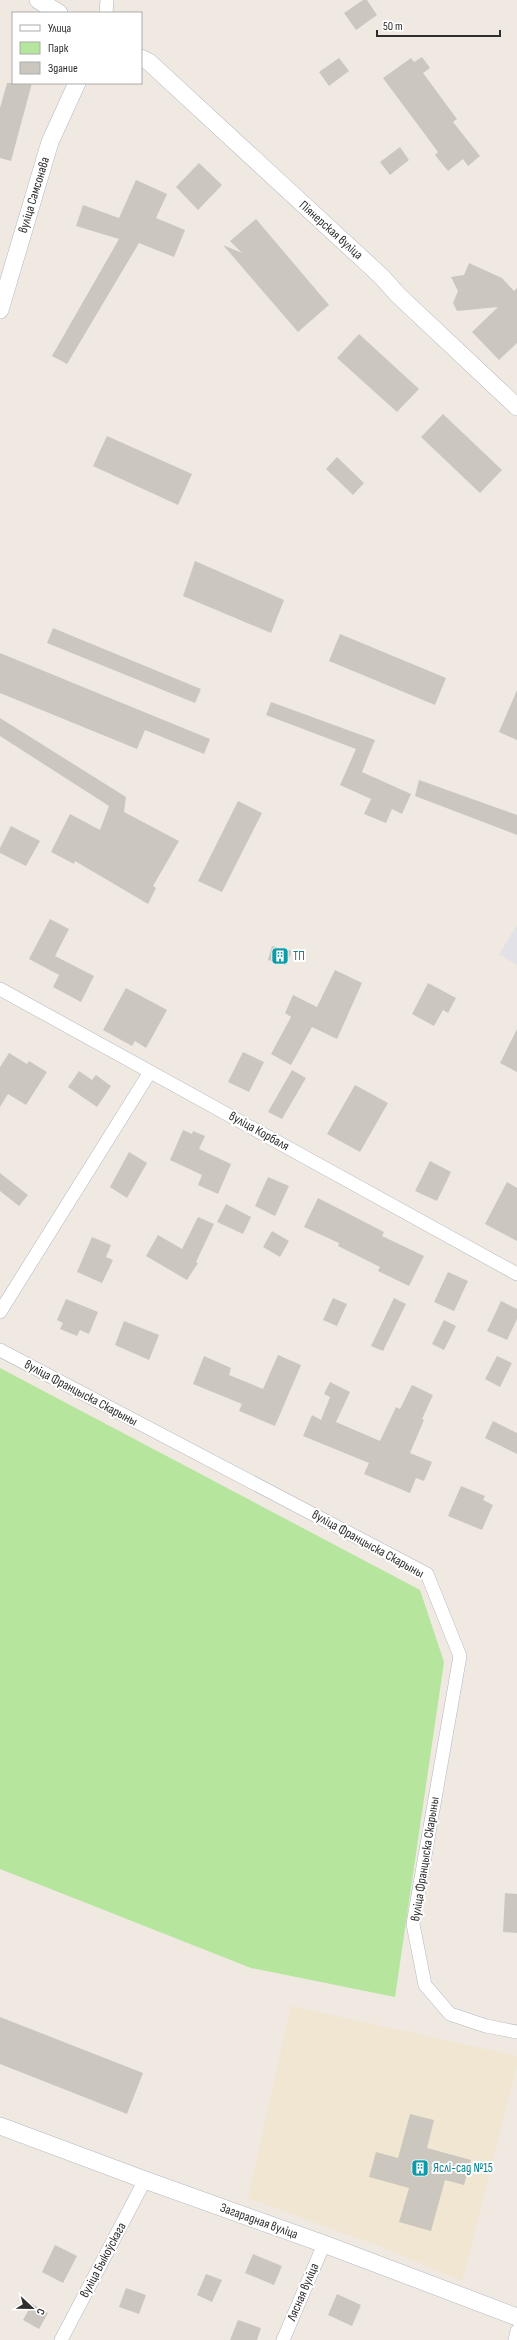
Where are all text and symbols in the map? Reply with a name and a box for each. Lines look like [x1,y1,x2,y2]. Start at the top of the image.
legend [12,12,142,84]
scale bar [377,12,500,38]
text: 50 m [383,19,403,34]
text: Улица [48,21,72,36]
text: Парк [48,41,69,56]
text: Здание [48,61,78,76]
street label: вуліца Самсонава [15,155,53,235]
street label: Піянерская вуліца [296,197,366,263]
building icon: ТП [270,946,290,966]
place label: ТП [293,948,305,964]
street label: вуліца Корбаля [226,1108,292,1154]
street label: вуліца Францыска Скарыны [22,1356,140,1430]
street label: вуліца Францыска Скарыны [309,1507,427,1581]
street label: вуліца Францыска Скарыны [407,1796,443,1922]
building icon: Яслі-сад №15 [410,2158,430,2178]
place label: Яслі-сад №15 [433,2160,493,2176]
street label: Загарадная вуліца [218,2200,300,2242]
street label: вуліца Быкоўскага [76,2220,130,2300]
street label: Лясная вуліца [283,2261,322,2324]
north arrow [12,2288,52,2328]
text: С [34,2307,48,2317]

